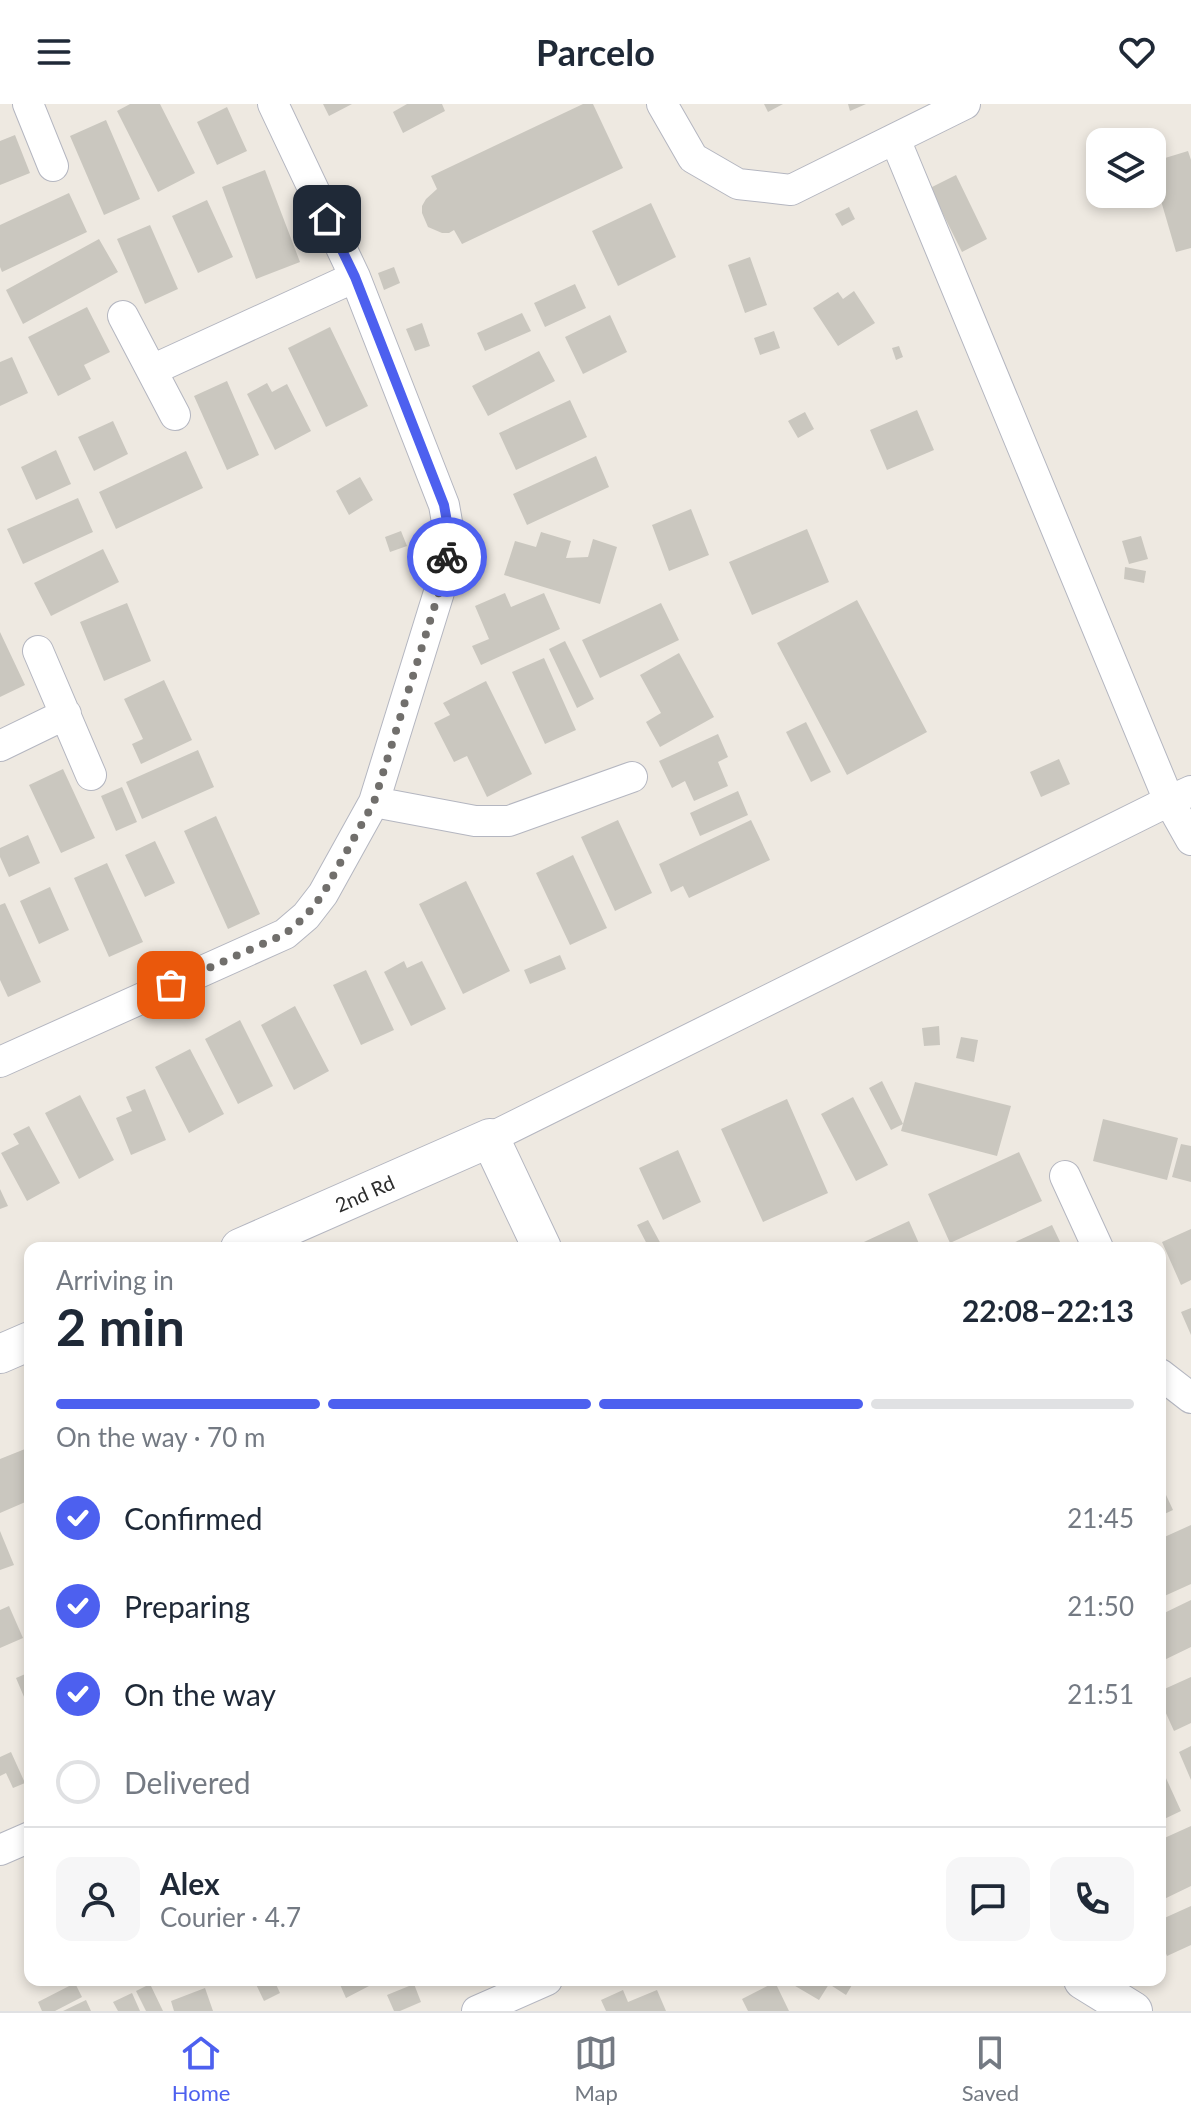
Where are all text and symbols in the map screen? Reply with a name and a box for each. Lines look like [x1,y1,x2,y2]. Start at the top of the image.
icon: menu [32,30,76,74]
text: Parcelo [536,30,655,74]
icon: heart [1115,30,1159,74]
map controls [1086,128,1166,208]
button: layers [1086,128,1166,208]
pin [293,185,361,253]
icon: home [305,197,349,241]
courier [407,517,487,597]
icon: bike [425,535,469,579]
pin [137,951,205,1019]
icon: bag [149,963,193,1007]
street label: 2nd Rd [331,1170,398,1217]
text: Arriving in [56,1264,174,1296]
text: 22:08–22:13 [962,1292,1134,1328]
text: 2 min [56,1295,185,1357]
text: On the way · 70 m [56,1421,265,1453]
icon: check [56,1496,100,1540]
text: Confirmed [124,1500,263,1536]
text: 21:45 [1067,1502,1134,1534]
icon: check [56,1584,100,1628]
text: Preparing [124,1588,250,1624]
text: 21:50 [1067,1590,1134,1622]
icon: check [56,1672,100,1716]
text: On the way [124,1676,276,1712]
text: 21:51 [1067,1678,1134,1710]
text: Delivered [124,1764,251,1800]
button: person [56,1857,140,1941]
button: chat [946,1857,1030,1941]
button: phone [1050,1857,1134,1941]
text: Alex [160,1865,220,1901]
text: Courier · 4.7 [160,1901,301,1933]
tab: Home [172,2031,230,2106]
tab: Map [574,2031,618,2106]
tab: Saved [962,2031,1019,2106]

